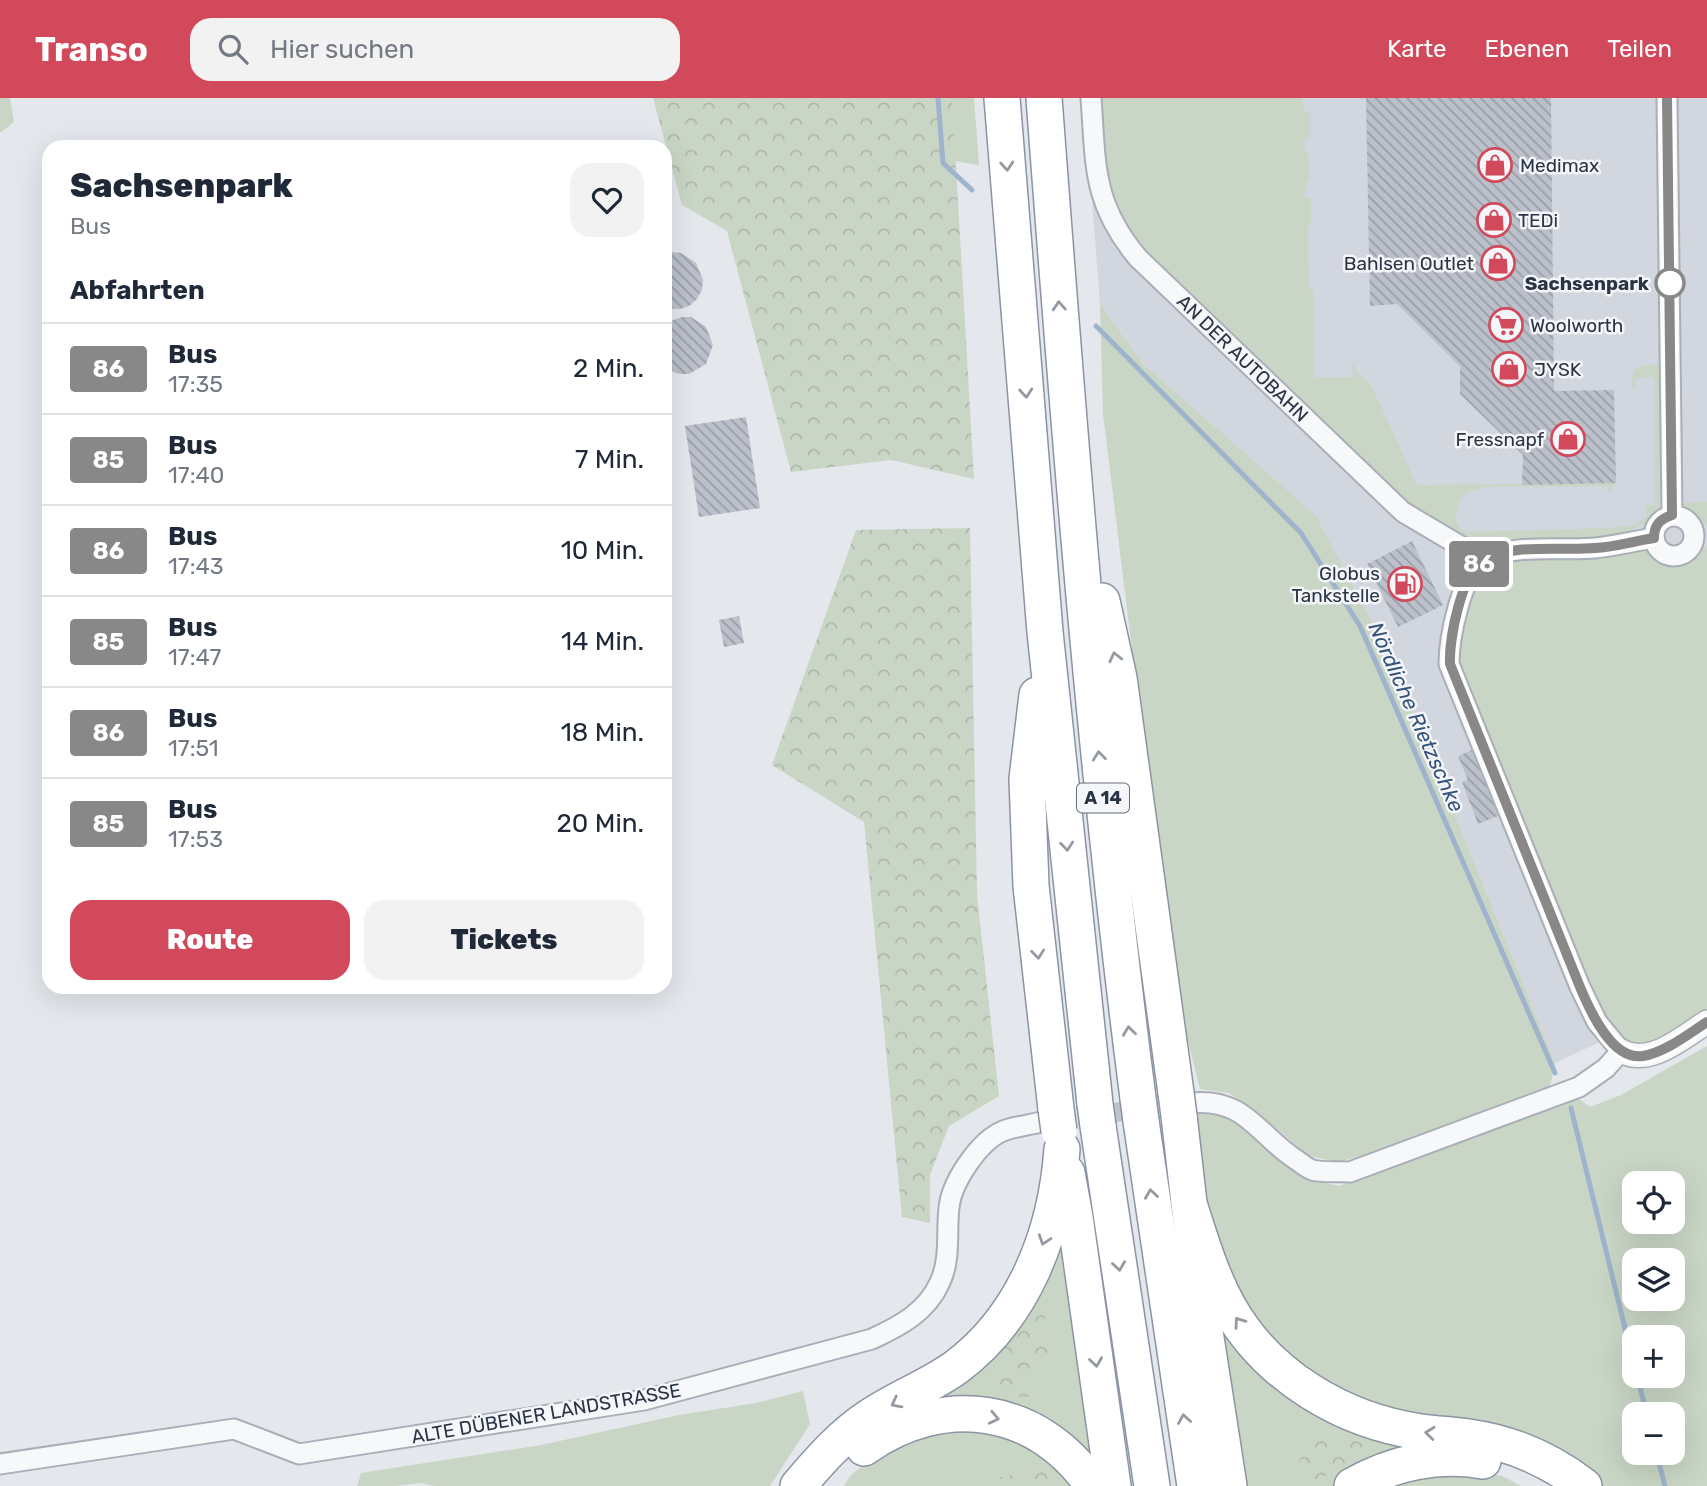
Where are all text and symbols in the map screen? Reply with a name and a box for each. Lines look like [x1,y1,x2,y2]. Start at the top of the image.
search box [190,18,680,81]
text: Transo [35,30,148,69]
icon: search [214,30,252,68]
text: Hier suchen [270,34,414,65]
text: Karte [1387,35,1447,63]
text: Ebenen [1485,35,1569,63]
text: Teilen [1607,35,1672,63]
shop icon: Medimax [1476,146,1514,184]
place label: Medimax [1520,154,1599,177]
one-way arrow [999,161,1014,172]
button: heart [570,163,644,237]
text: Sachsenpark [70,166,293,205]
shop icon: TEDi [1475,201,1513,239]
place label: TEDi [1518,209,1558,232]
text: Bus [70,212,111,240]
shop icon: Bahlsen Outlet [1479,244,1517,282]
place label: Bahlsen Outlet [1344,252,1475,275]
marker: Sachsenpark [1655,268,1685,298]
place label: Sachsenpark [1525,272,1649,295]
text: Abfahrten [70,275,205,306]
street label: AN DER AUTOBAHN [1172,290,1313,427]
one-way arrow [1052,301,1067,312]
supermarket icon: Woolworth [1487,306,1525,344]
place label: Woolworth [1530,314,1623,337]
text: Bus [168,339,217,370]
shop icon: JYSK [1490,350,1528,388]
text: 2 Min. [573,353,644,384]
text: 86 [93,355,124,383]
place label: JYSK [1534,358,1582,381]
text: 17:35 [168,370,223,398]
one-way arrow [1018,388,1033,399]
shop icon: Fressnapf [1549,420,1587,458]
place label: Fressnapf [1456,428,1545,451]
text: Bus [168,430,217,461]
text: 7 Min. [575,444,644,475]
text: 85 [93,446,124,474]
text: 17:40 [168,461,224,489]
text: Bus [168,521,217,552]
text: 10 Min. [561,535,644,566]
text: 86 [93,537,124,565]
line badge: 86 [1448,541,1510,587]
text: 86 [1463,550,1495,578]
text: 17:43 [168,552,224,580]
place label: Globus Tankstelle [1292,562,1380,607]
fuel station icon: Globus Tankstelle [1386,565,1424,603]
text: Bus [168,612,217,643]
water label: Nördliche Rietzschke [1363,618,1470,816]
text: 14 Min. [561,626,644,657]
text: 85 [93,628,124,656]
text: 17:47 [168,643,221,671]
one-way arrow [1108,651,1123,663]
text: Bus [168,703,217,734]
text: 18 Min. [561,717,644,748]
text: 86 [93,719,124,747]
text: 17:51 [168,734,219,762]
one-way arrow [1091,750,1106,762]
road number: A 14 [1077,784,1129,812]
text: Bus [168,794,217,825]
text: 20 Min. [557,808,644,839]
text: 85 [93,810,124,838]
text: 17:53 [168,825,223,853]
one-way arrow [1059,841,1074,852]
button: Route [70,900,350,980]
button: Tickets [364,900,644,980]
one-way arrow [1031,948,1046,960]
one-way arrow [1122,1025,1137,1037]
map controls [1622,1171,1685,1465]
button: locate [1622,1171,1685,1234]
one-way arrow [1144,1188,1159,1199]
one-way arrow [1038,1233,1052,1246]
button: layers [1622,1248,1685,1311]
one-way arrow [1111,1261,1126,1272]
one-way arrow [1235,1317,1248,1330]
button: + [1622,1325,1685,1388]
one-way arrow [1088,1356,1103,1368]
street label: ALTE DÜBENER LANDSTRASSE [410,1378,683,1449]
one-way arrow [890,1394,903,1408]
button: − [1622,1402,1685,1465]
one-way arrow [988,1409,1000,1424]
one-way arrow [1177,1413,1192,1424]
one-way arrow [1424,1425,1436,1440]

